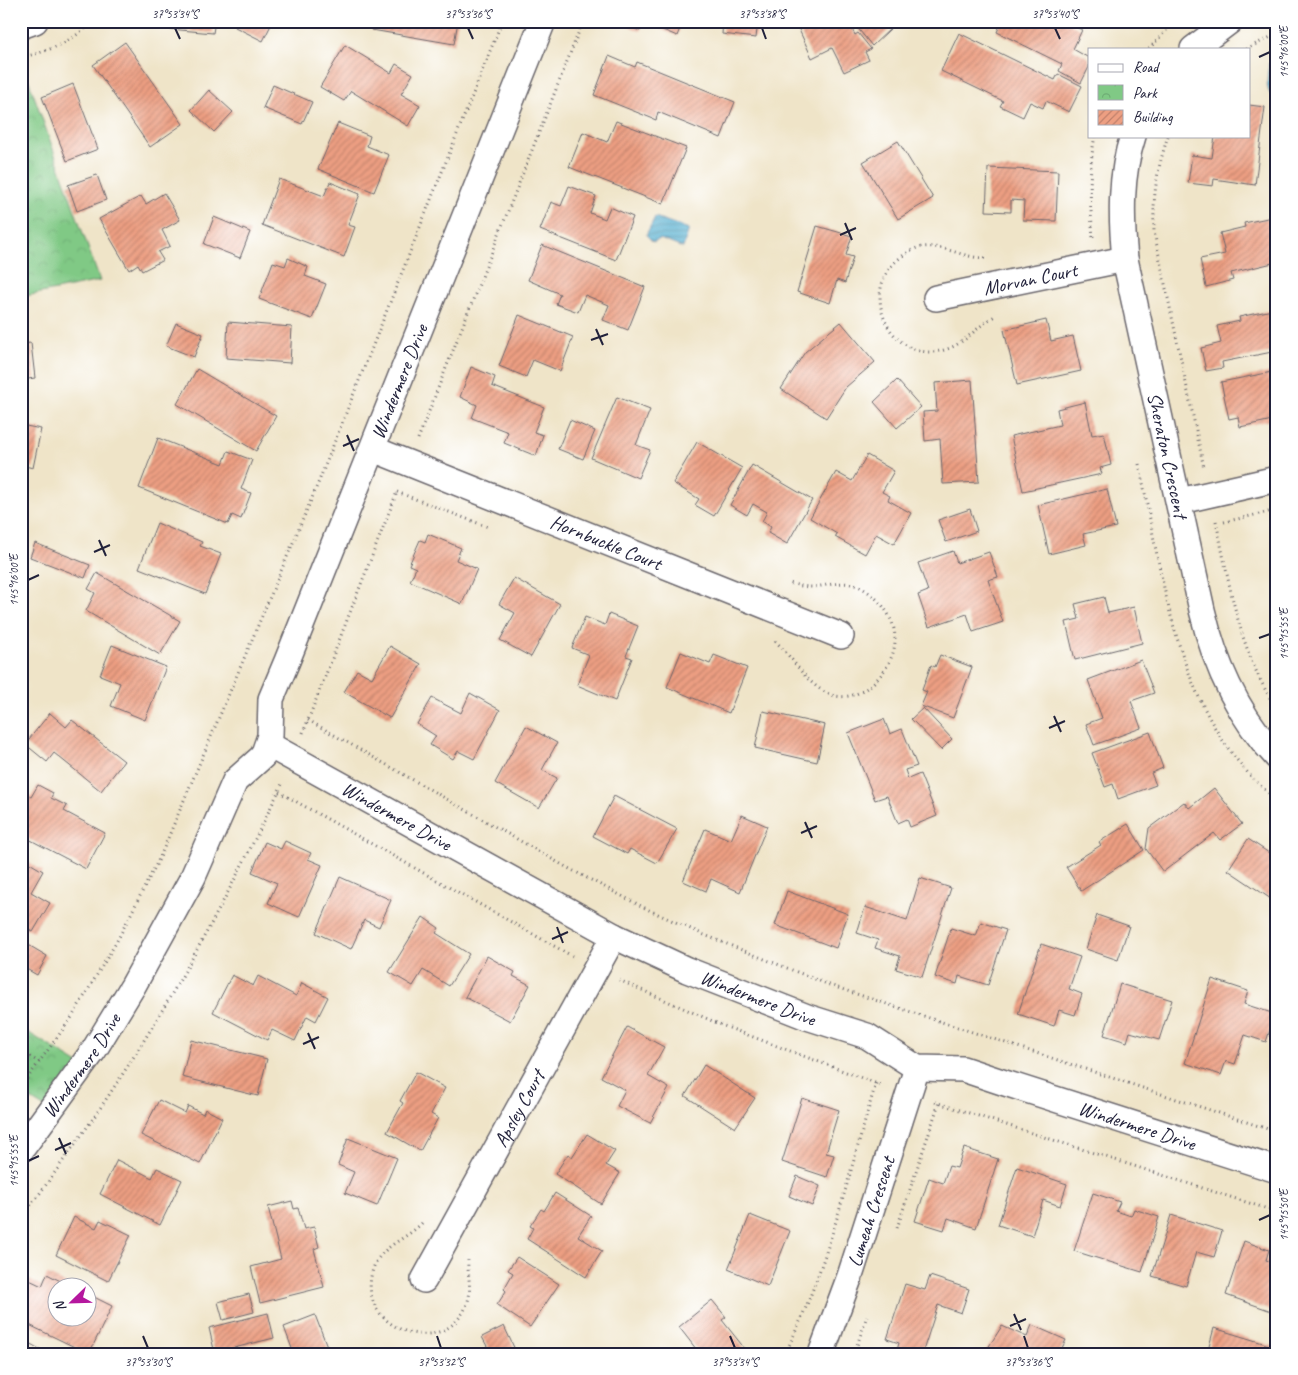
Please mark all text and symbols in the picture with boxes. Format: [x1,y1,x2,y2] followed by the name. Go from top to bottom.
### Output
[152,6,200,22] text: 37°53'34"S
[445,6,493,22] text: 37°53'36"S
[739,6,787,22] text: 37°53'38"S
[1032,6,1080,22] text: 37°53'40"S
[1276,24,1292,78] text: 145°16'00"E
[1088,48,1250,138] legend
[1133,58,1160,77] text: Road
[1133,84,1158,103] text: Park
[1133,108,1173,127] text: Building
[981,257,1081,301] street label: Morvan Court
[365,319,434,443] street label: Windermere Drive
[1142,390,1194,524] street label: Sheraton Crescent
[547,509,667,577] street label: Hornbuckle Court
[6,552,22,606] text: 145°16'00"E
[1276,606,1292,660] text: 145°15'55"E
[337,776,457,857] street label: Windermere Drive
[697,964,820,1032] street label: Windermere Drive
[37,1008,127,1123] street label: Windermere Drive
[488,1063,552,1151] street label: Apsley Court
[1075,1095,1200,1157] street label: Windermere Drive
[6,1133,22,1187] text: 145°15'55"E
[842,1151,901,1270] street label: Lumeah Crescent
[1276,1187,1292,1241] text: 145°15'50"E
[48,1278,98,1328] north arrow
[50,1297,70,1314] text: N
[125,1354,173,1370] text: 37°53'30"S
[418,1354,466,1370] text: 37°53'32"S
[712,1354,760,1370] text: 37°53'34"S
[1005,1354,1053,1370] text: 37°53'36"S

